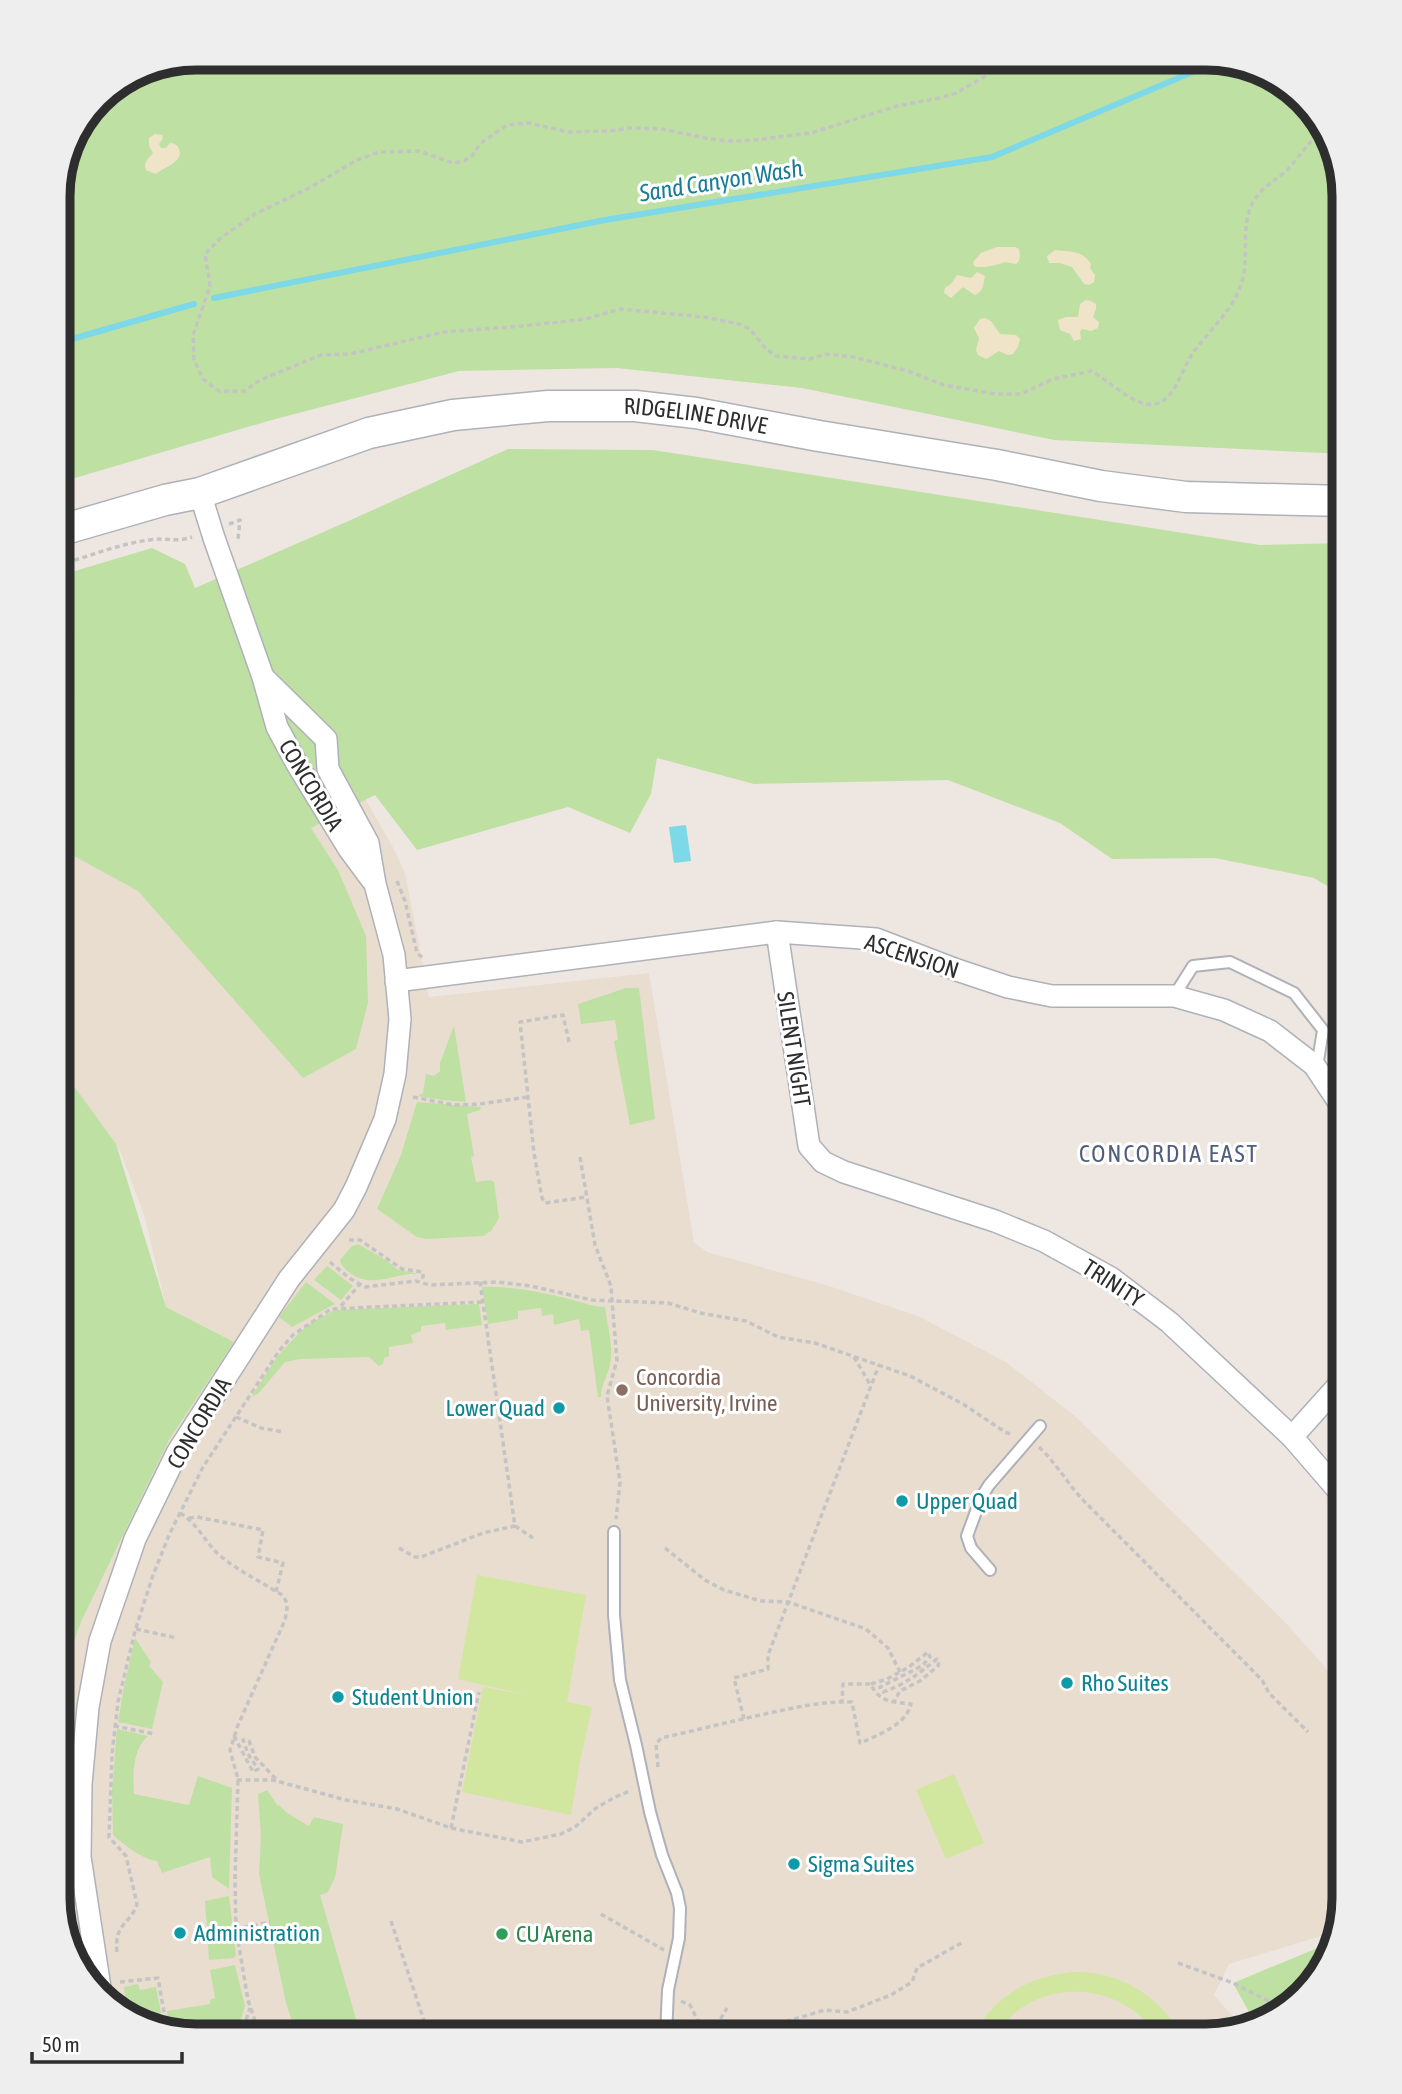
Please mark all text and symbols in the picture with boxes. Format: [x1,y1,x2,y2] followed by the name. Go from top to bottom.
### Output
[636,154,805,207] water label: Sand Canyon Wash
[624,393,770,439] street label: RIDGELINE DRIVE
[274,735,349,836] street label: CONCORDIA
[862,929,962,983] street label: ASCENSION
[772,990,816,1108] street label: SILENT NIGHT
[1079,1140,1259,1167] district label: CONCORDIA EAST
[1078,1254,1149,1313] street label: TRINITY
[636,1364,778,1416] place label: Concordia University, Irvine
[162,1372,237,1473] street label: CONCORDIA
[614,1382,630,1398] marker: Concordia University, Irvine
[446,1395,545,1421] place label: Lower Quad
[551,1400,567,1416] marker: Lower Quad
[916,1488,1018,1514] place label: Upper Quad
[894,1493,910,1509] marker: Upper Quad
[1081,1670,1169,1696] place label: Rho Suites
[1059,1675,1075,1691] marker: Rho Suites
[352,1684,474,1710] place label: Student Union
[330,1689,346,1705] marker: Student Union
[808,1851,914,1877] place label: Sigma Suites
[786,1856,802,1872] marker: Sigma Suites
[194,1920,320,1946] place label: Administration
[516,1921,593,1947] place label: CU Arena
[172,1925,188,1941] marker: Administration
[494,1926,510,1942] marker: CU Arena
[32,2021,182,2064] scale bar
[42,2032,80,2056] text: 50 m

